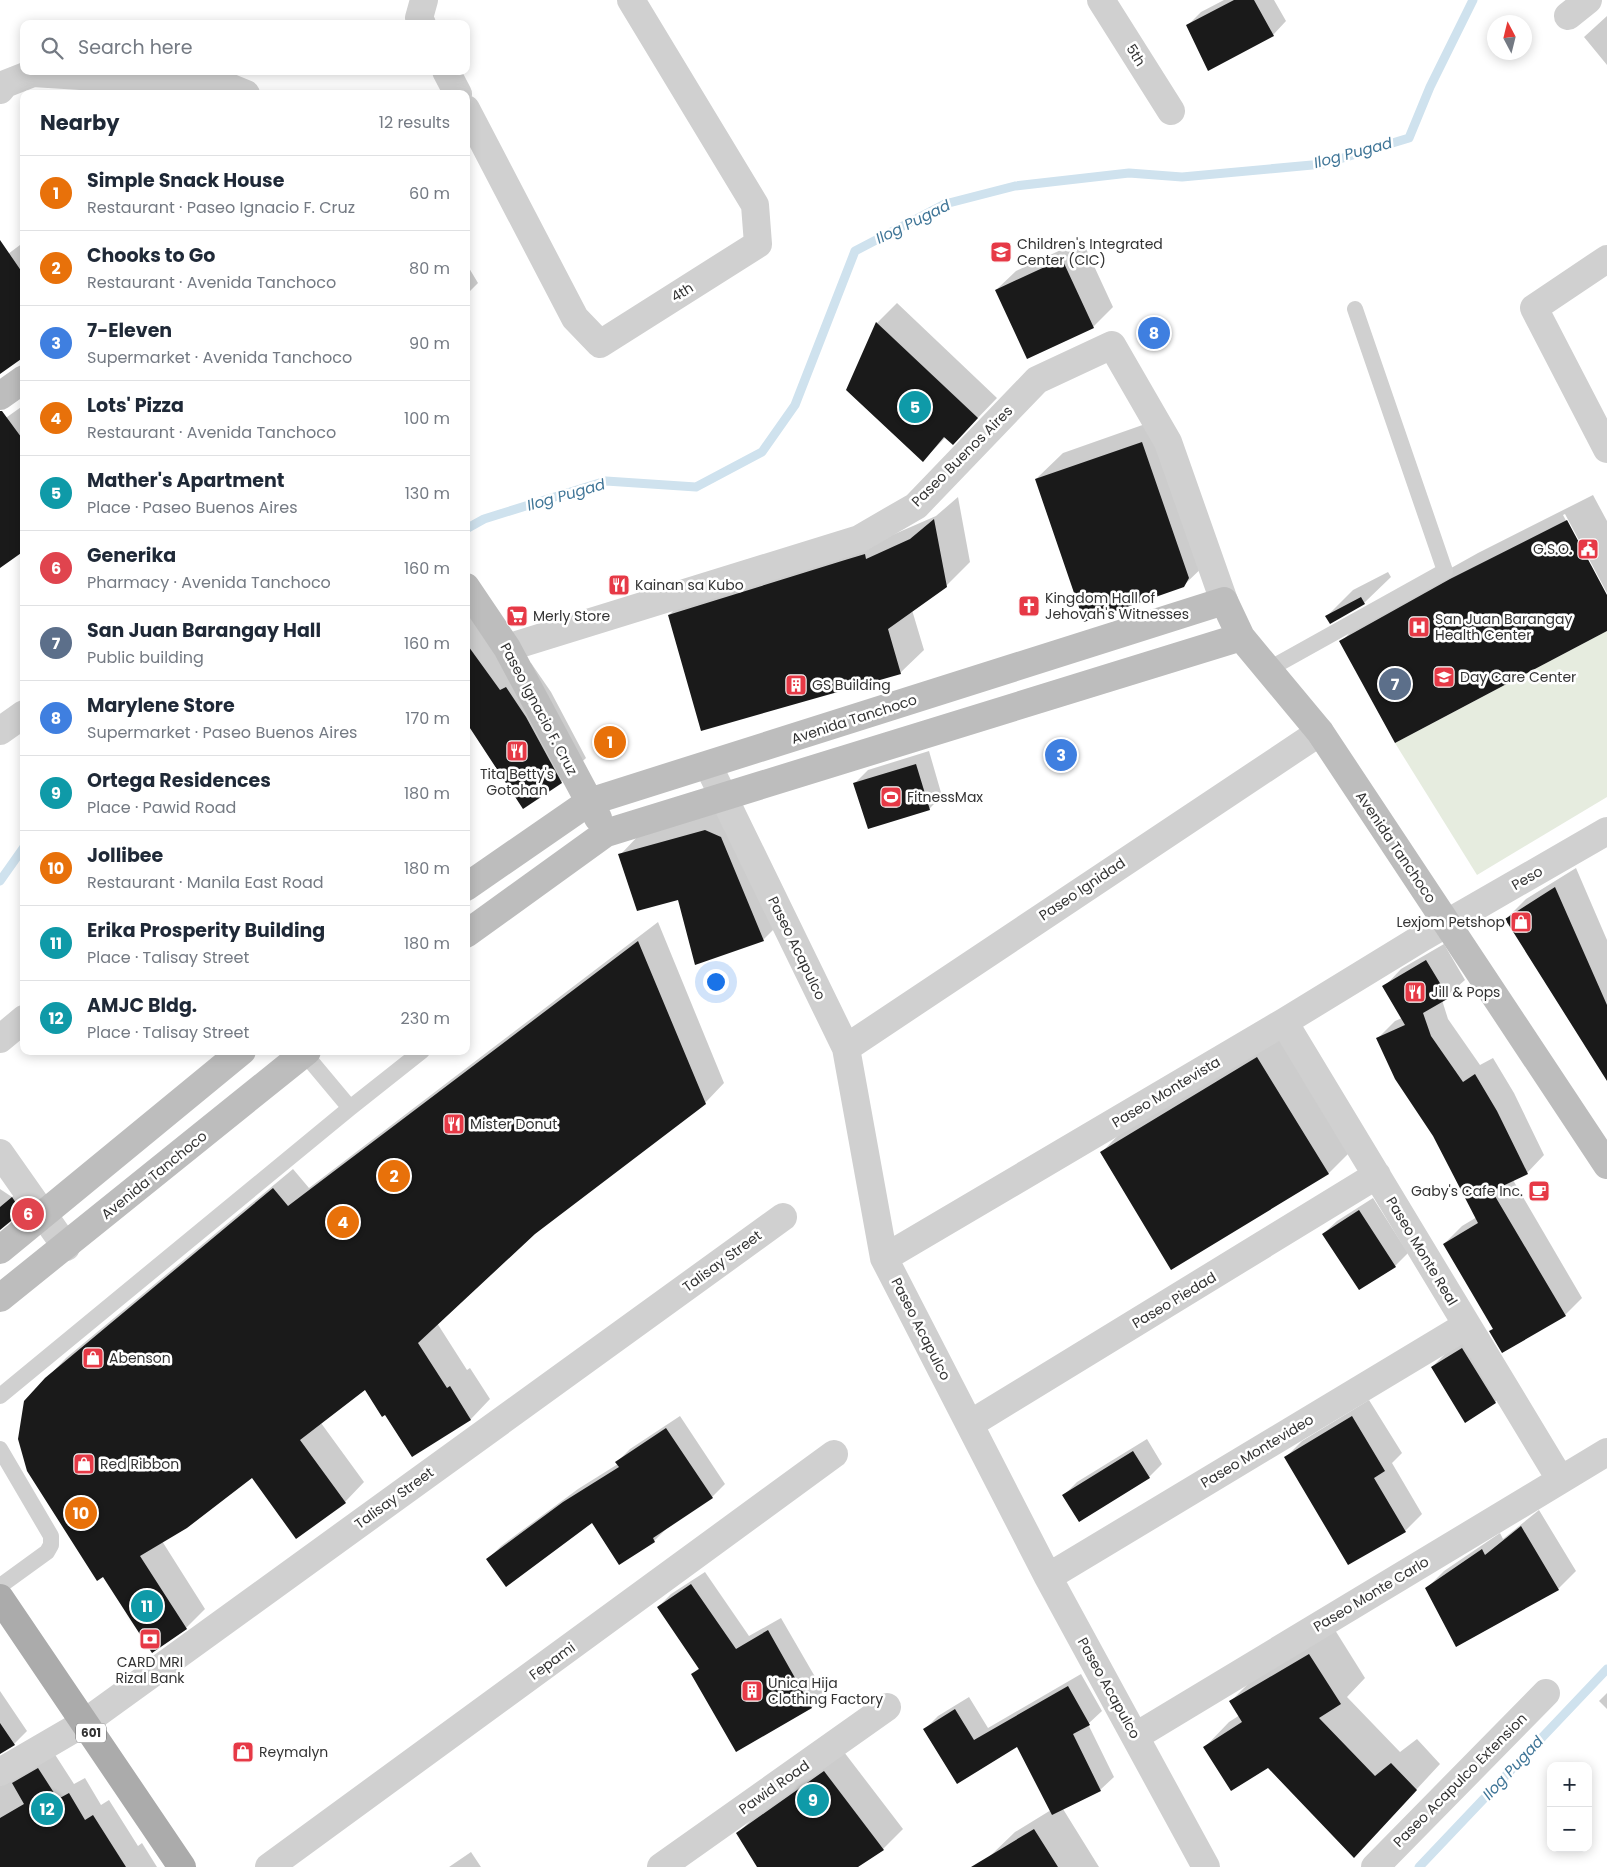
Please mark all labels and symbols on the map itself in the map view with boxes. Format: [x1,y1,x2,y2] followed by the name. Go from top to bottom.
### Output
[1487,15,1532,60] north arrow
[1121,40,1151,70] street label: 5th
[1311,132,1395,173] water label: Ilog Pugad
[872,194,954,249] water label: Ilog Pugad
[1017,234,1163,270] place label: Children's Integrated Center (CIC)
[989,240,1013,264] school or university icon: Children's Integrated Center (CIC)
[667,277,697,307] street label: 4th
[1138,314,1170,352] pin: 8
[899,388,931,426] pin: 5
[907,401,1017,511] street label: Paseo Buenos Aires
[524,473,608,516] water label: Ilog Pugad
[1576,537,1600,561] public building icon: G.S.O.
[1533,539,1572,559] place label: G.S.O.
[607,573,631,597] restaurant icon: Kainan sa Kubo
[635,575,744,595] place label: Kainan sa Kubo
[1045,588,1189,624] place label: Kingdom Hall of Jehovah's Witnesses
[1017,594,1041,618] church icon: Kingdom Hall of Jehovah's Witnesses
[505,604,529,628] supermarket icon: Merly Store
[533,606,611,626] place label: Merly Store
[1435,609,1573,645] place label: San Juan Barangay Health Center
[1407,615,1431,639] hospital icon: San Juan Barangay Health Center
[496,639,582,779] street label: Paseo Ignacio F. Cruz
[1379,665,1411,703] pin: 7
[1432,665,1456,689] school or university icon: Day Care Center
[1460,667,1576,687] place label: Day Care Center
[784,673,808,697] building icon: GS Building
[812,675,891,695] place label: GS Building
[789,689,919,749] street label: Avenida Tanchoco
[594,723,626,761] pin: 1
[1045,736,1077,774] pin: 3
[505,739,529,763] restaurant icon: Tita Betty's Gotohan
[480,764,554,800] place label: Tita Betty's Gotohan
[879,785,903,809] sports icon: FitnessMax
[907,787,983,807] place label: FitnessMax
[1351,787,1441,907] street label: Avenida Tanchoco
[1035,853,1129,925] street label: Paseo Ignidad
[1508,861,1546,895] street label: Peso
[763,893,831,1003] street label: Paseo Acapulco
[1509,910,1533,934] shop icon: Lexjom Petshop
[1396,912,1505,932] place label: Lexjom Petshop
[703,969,729,995] your location
[1403,980,1427,1004] restaurant icon: Jill & Pops
[1431,982,1500,1002] place label: Jill & Pops
[1108,1052,1224,1132] street label: Paseo Montevista
[442,1112,466,1136] restaurant icon: Mister Donut
[470,1114,557,1134] place label: Mister Donut
[97,1126,211,1224] street label: Avenida Tanchoco
[378,1157,410,1195] pin: 2
[1527,1179,1551,1203] cafe icon: Gaby's Cafe Inc.
[1411,1181,1523,1201] place label: Gaby's Cafe Inc.
[1382,1193,1462,1309] street label: Paseo Monte Real
[12,1195,44,1233] pin: 6
[327,1203,359,1241] pin: 4
[678,1225,766,1297] street label: Talisay Street
[1128,1267,1220,1333] street label: Paseo Piedad
[886,1274,956,1384] street label: Paseo Acapulco
[81,1346,105,1370] shop icon: Abenson
[109,1348,171,1368] place label: Abenson
[1197,1409,1317,1493] street label: Paseo Montevideo
[72,1452,96,1476] shop icon: Red Ribbon
[100,1454,179,1474] place label: Red Ribbon
[350,1462,438,1534] street label: Talisay Street
[65,1494,97,1532] pin: 10
[1309,1552,1433,1636] street label: Paseo Monte Carlo
[131,1587,163,1625] pin: 11
[138,1627,162,1651] bank icon: CARD MRI Rizal Bank
[1073,1634,1145,1742] street label: Paseo Acapulco
[525,1637,579,1685] street label: Fepami
[115,1652,185,1688] place label: CARD MRI Rizal Bank
[768,1673,883,1709] place label: Unica Hija Clothing Factory
[740,1679,764,1703] building icon: Unica Hija Clothing Factory
[1389,1709,1531,1851] street label: Paseo Acapulco Extension
[76,1724,106,1742] road number: 601
[1478,1731,1548,1804] water label: Ilog Pugad
[231,1740,255,1764] shop icon: Reymalyn
[259,1742,328,1762] place label: Reymalyn
[735,1755,813,1819] street label: Pawid Road
[797,1781,829,1819] pin: 9
[31,1790,63,1828] pin: 12

